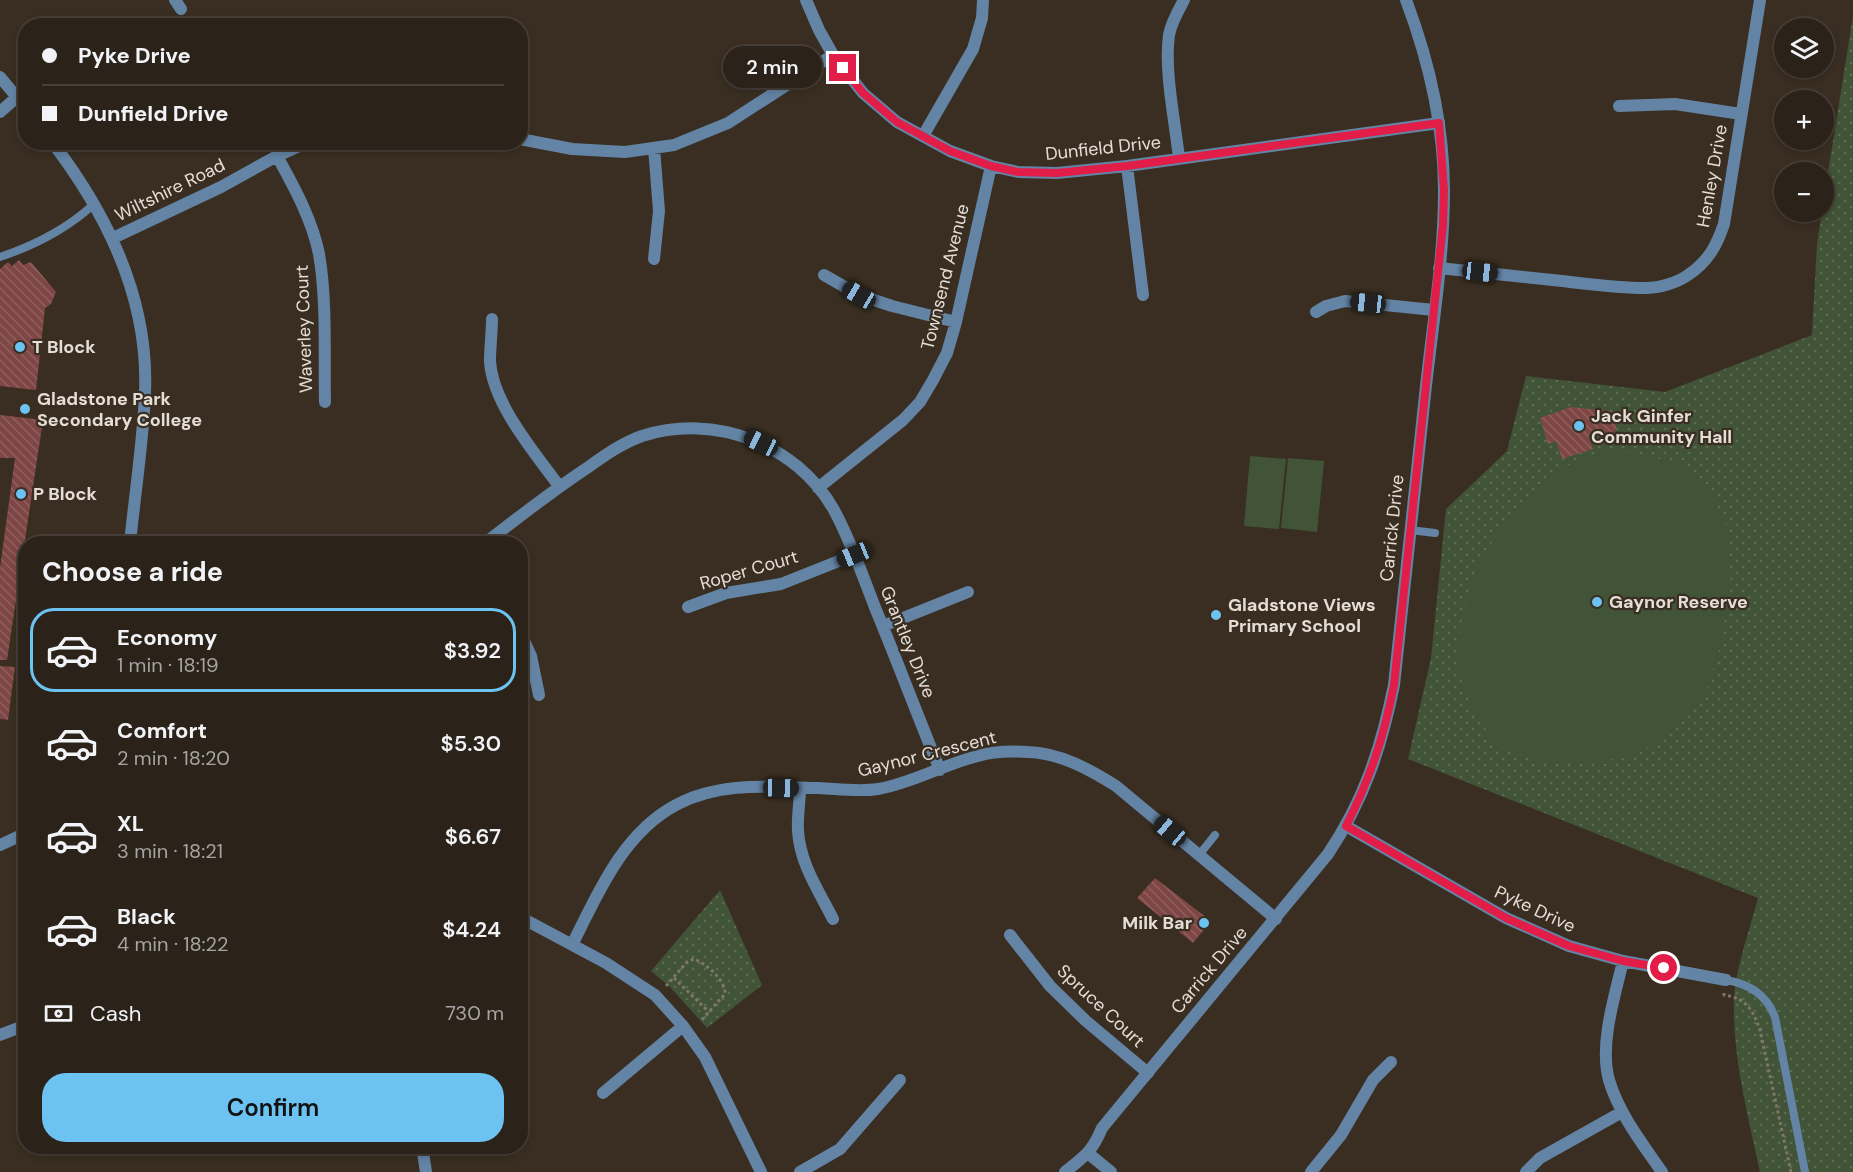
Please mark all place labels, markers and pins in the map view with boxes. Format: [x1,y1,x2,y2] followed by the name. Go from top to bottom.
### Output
[32,335,96,359] place label: T Block
[13,340,27,354] marker: T Block
[37,387,202,432] place label: Gladstone Park Secondary College
[18,402,32,416] marker: Gladstone Park Secondary College
[1591,404,1732,449] place label: Jack Ginfer Community Hall
[1572,419,1586,433] marker: Jack Ginfer Community Hall
[33,482,97,506] place label: P Block
[14,487,28,501] marker: P Block
[1609,590,1748,614] place label: Gaynor Reserve
[1228,593,1376,638] place label: Gladstone Views Primary School
[1590,595,1604,609] marker: Gaynor Reserve
[1209,608,1223,622] marker: Gladstone Views Primary School
[1122,911,1192,935] place label: Milk Bar
[1197,916,1211,930] marker: Milk Bar

